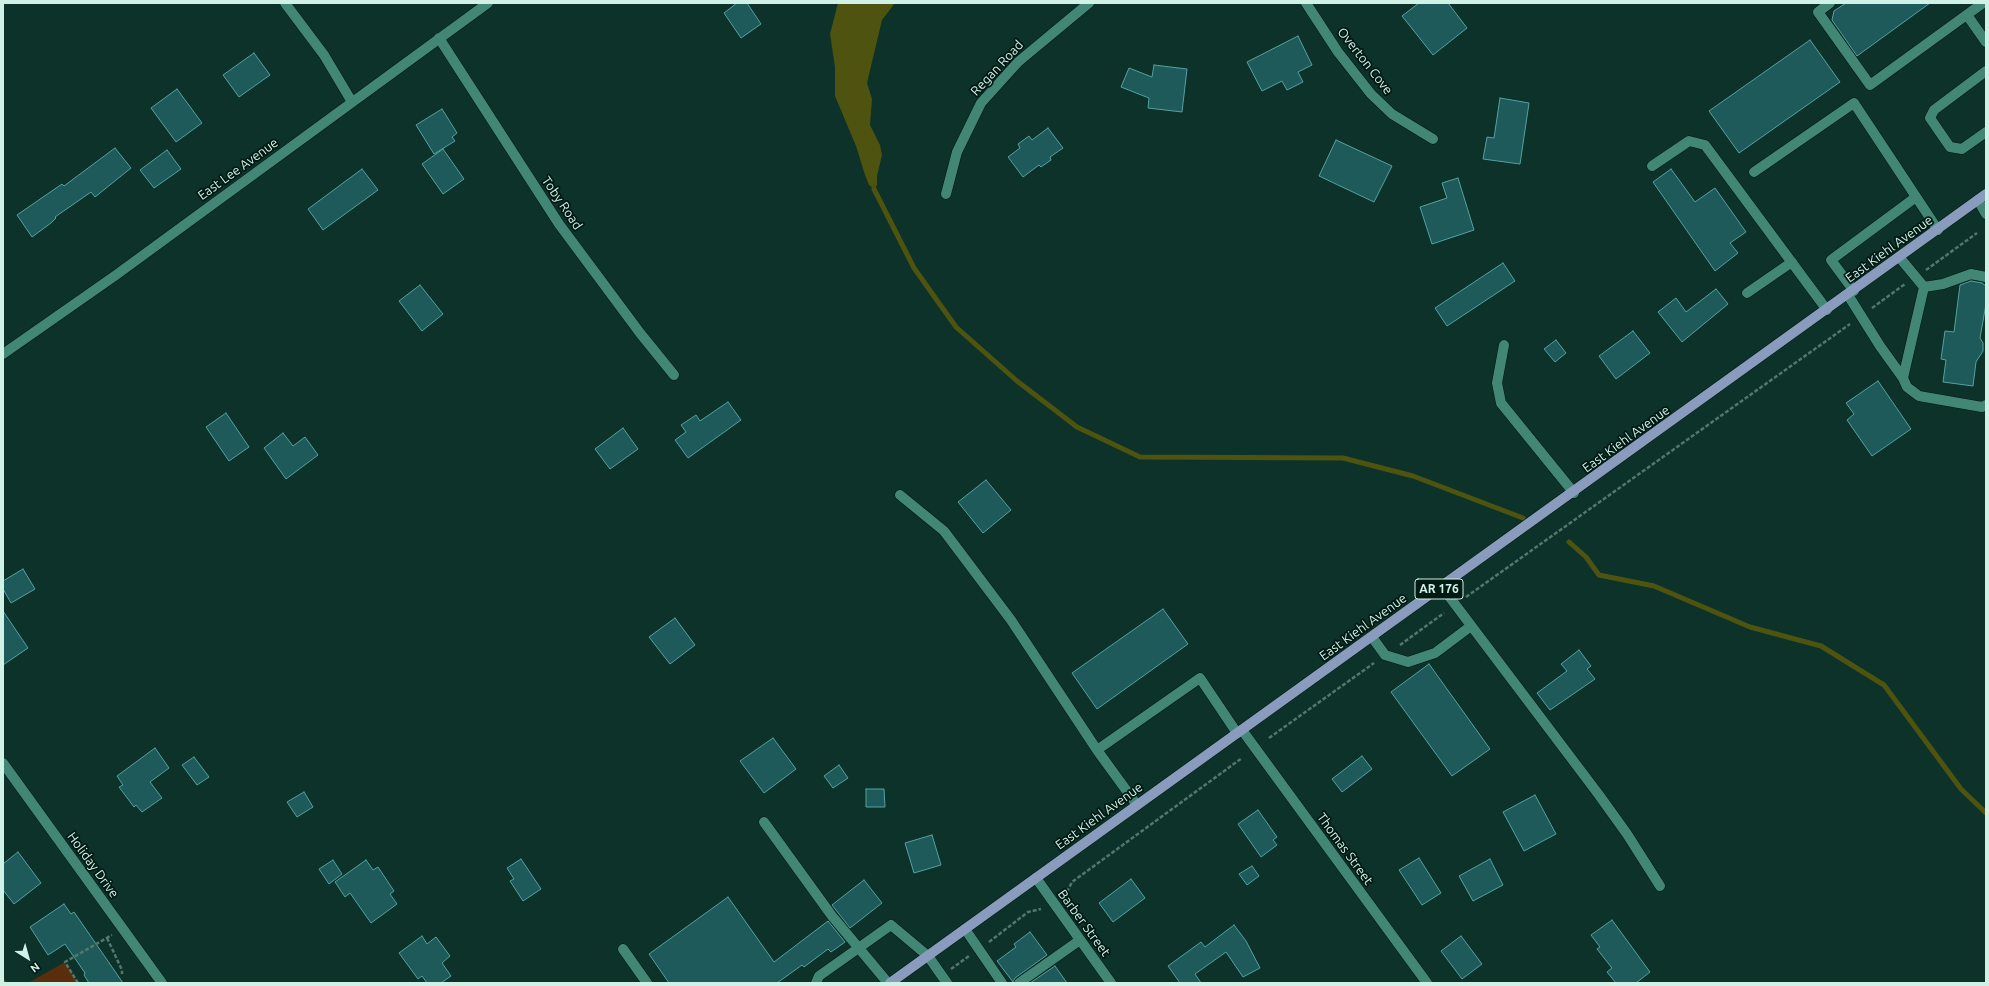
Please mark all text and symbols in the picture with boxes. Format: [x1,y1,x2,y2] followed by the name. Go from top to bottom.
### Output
[1334,24,1396,98] street label: Overton Cove
[968,37,1026,99] street label: Regan Road
[195,135,281,203] street label: East Lee Avenue
[538,173,586,233] street label: Toby Road
[1842,212,1936,286] street label: East Kiehl Avenue
[1579,402,1673,476] street label: East Kiehl Avenue
[1415,579,1463,599] road number: AR 176
[1316,590,1410,664] street label: East Kiehl Avenue
[1052,779,1146,853] street label: East Kiehl Avenue
[1314,810,1376,888] street label: Thomas Street
[64,829,122,901] street label: Holiday Drive
[1055,887,1113,959] street label: Barber Street
[8,938,48,978] north arrow
[28,960,42,975] text: N

